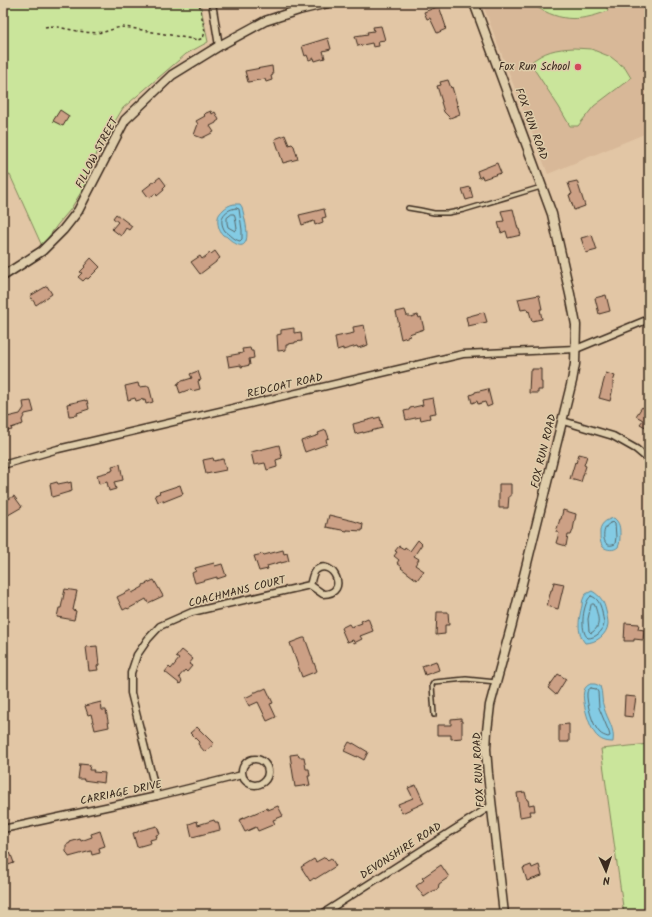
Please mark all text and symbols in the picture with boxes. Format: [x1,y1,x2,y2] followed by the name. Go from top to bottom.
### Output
[499,58,570,76] place label: Fox Run School
[573,62,583,72] marker: Fox Run School
[510,85,552,163] street label: FOX RUN ROAD
[71,113,124,192] street label: FILLOW STREET
[245,369,325,403] street label: REDCOAT ROAD
[526,412,562,490] street label: FOX RUN ROAD
[187,571,288,613] street label: COACHMANS COURT
[468,732,490,808] street label: FOX RUN ROAD
[79,775,164,810] street label: CARRIAGE DRIVE
[357,818,445,884] street label: DEVONSHIRE ROAD
[586,851,626,891] north arrow
[602,871,610,889] text: N

